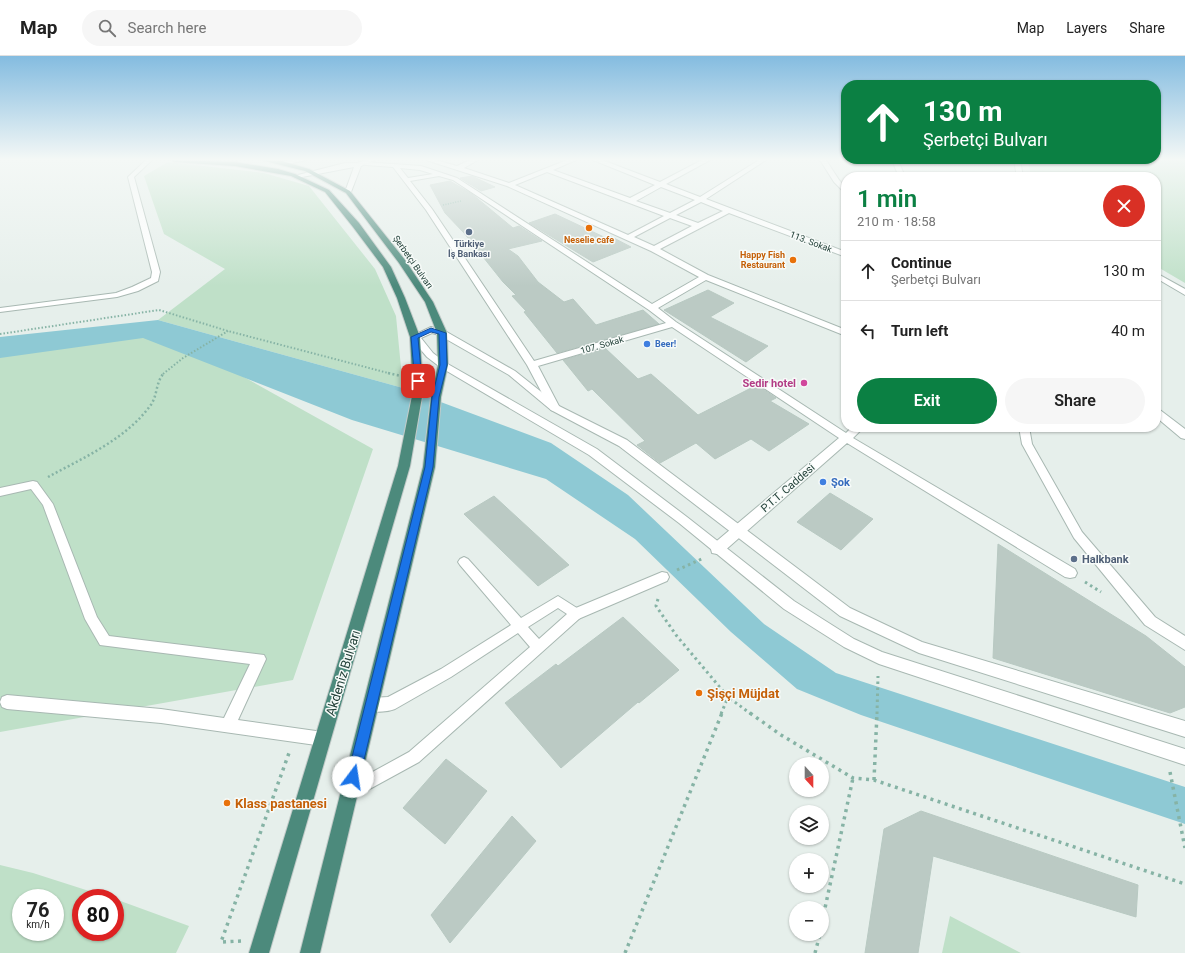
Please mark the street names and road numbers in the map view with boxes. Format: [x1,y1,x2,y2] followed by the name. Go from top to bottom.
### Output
[789,229,834,255] street label: 113. Sokak
[391,234,435,290] street label: Şerbetçi Bulvarı
[579,334,625,356] street label: 107. Sokak
[758,461,818,515] street label: P.T.T. Caddesi
[323,628,363,718] street label: Akdeniz Bulvarı

